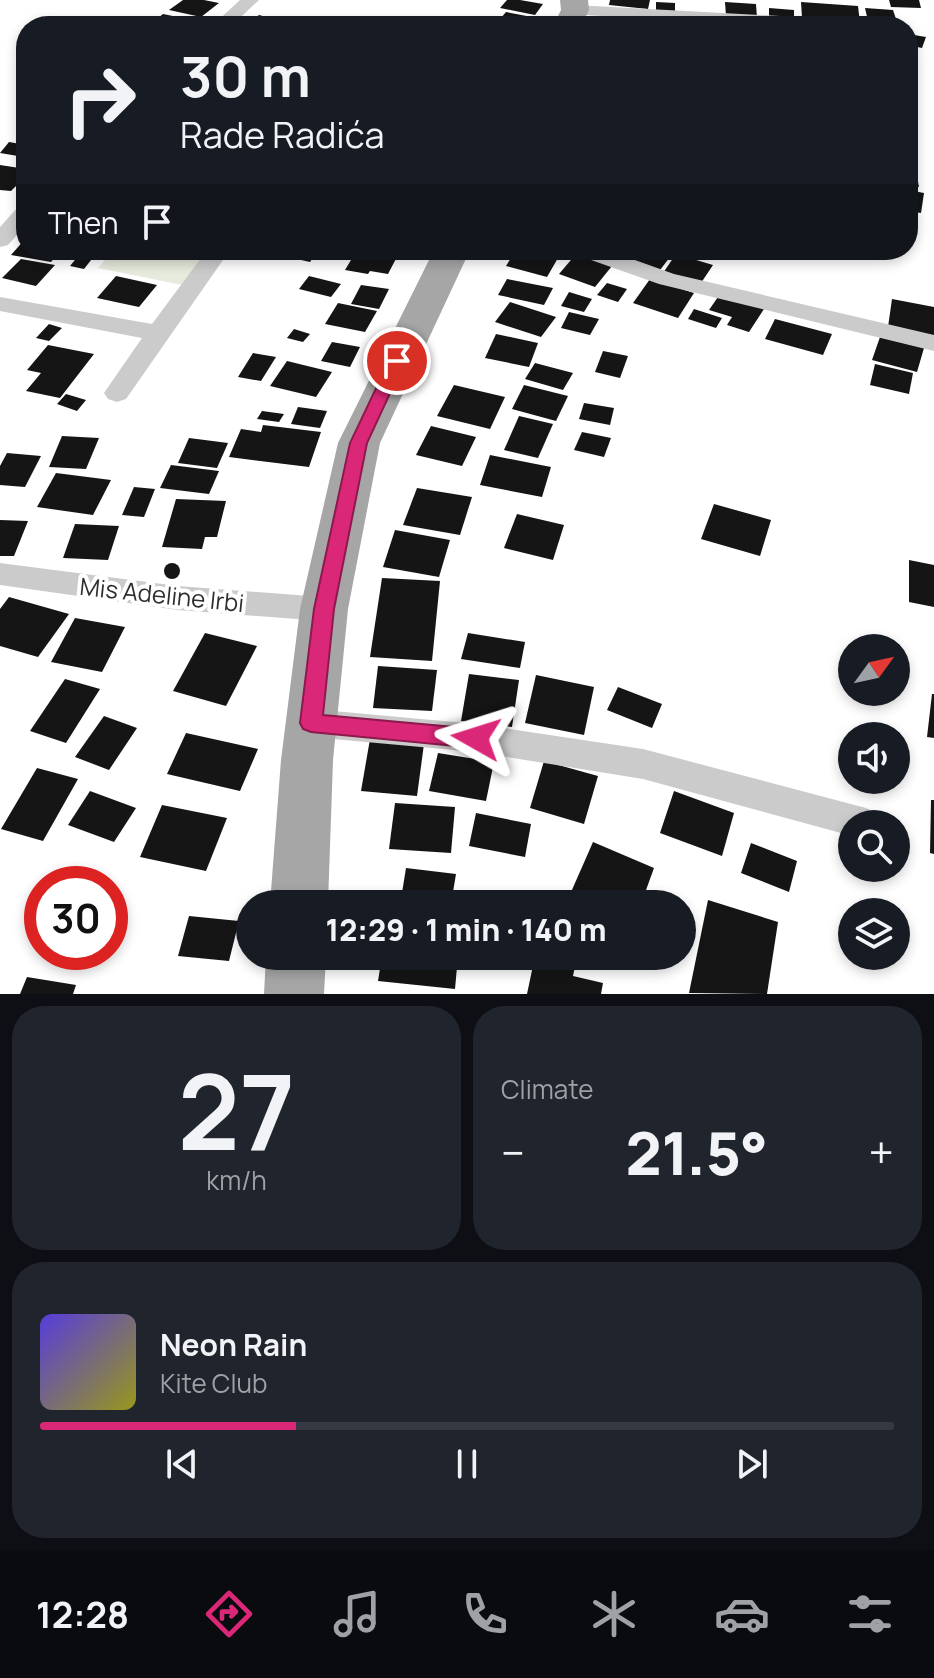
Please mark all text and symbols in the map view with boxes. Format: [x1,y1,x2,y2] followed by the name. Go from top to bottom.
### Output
[180,37,311,114] text: 30 m
[48,48,152,152] icon: right
[180,110,385,159] text: Rade Radića
[135,200,179,244] icon: arrive
[48,202,119,243] text: Then
[363,327,431,395] pin
[375,339,419,383] icon: arrive
[78,569,246,619] street label: Mis Adeline Irbi
[838,634,910,706] north arrow
[838,634,910,970] map controls
[434,696,518,780] position arrow
[838,722,910,794] button: sound
[838,810,910,882] button: search
[24,866,128,970] speed limit sign: 30
[838,898,910,970] button: layers
[326,909,606,950] text: 12:29 · 1 min · 140 m
[178,1039,295,1181] text: 27
[501,1071,593,1107] text: Climate
[625,1111,768,1193] text: 21.5°
[501,1122,525,1182] text: −
[869,1122,894,1182] text: +
[206,1162,267,1198] text: km/h
[160,1324,307,1365] text: Neon Rain
[160,1365,267,1401] text: Kite Club
[160,1442,204,1486] icon: previous
[445,1442,489,1486] icon: pause
[730,1442,774,1486] icon: next
[201,1586,257,1642] icon: directions
[329,1586,385,1642] icon: music
[457,1586,513,1642] icon: phone
[586,1586,642,1642] icon: climate
[714,1586,770,1642] icon: car
[842,1586,898,1642] icon: filters
[36,1590,129,1639] text: 12:28

